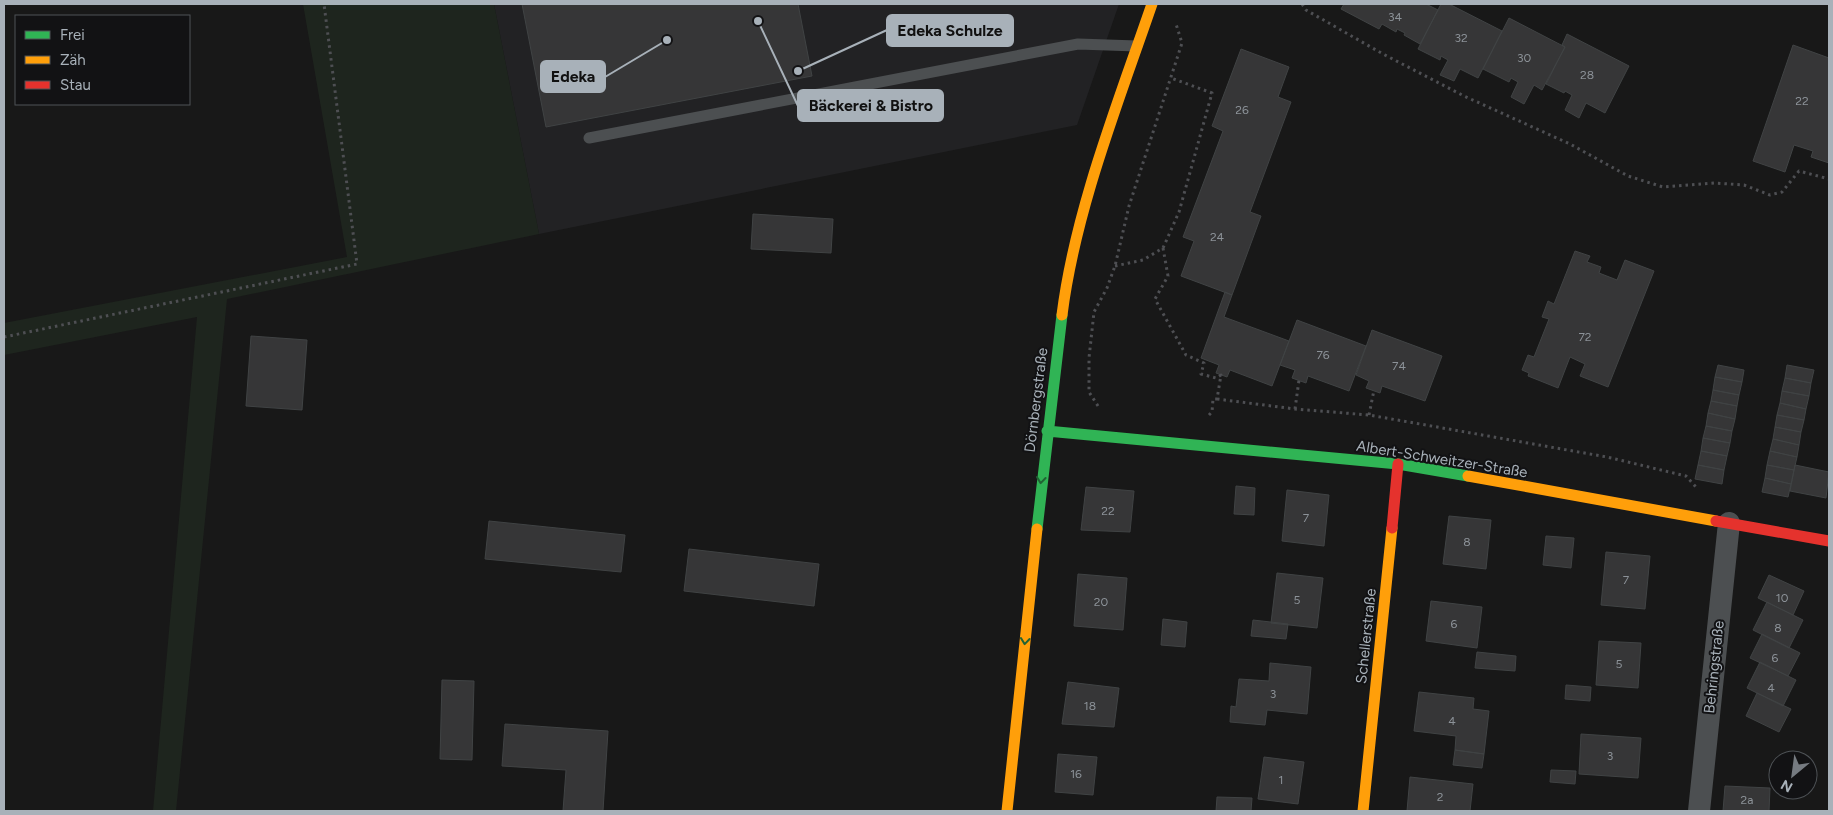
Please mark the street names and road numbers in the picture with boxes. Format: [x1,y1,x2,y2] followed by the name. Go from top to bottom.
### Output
[1021,347,1051,453] street label: Dörnbergstraße
[1355,437,1529,481] street label: Albert-Schweitzer-Straße
[1352,587,1380,685] street label: Schellerstraße
[1700,620,1728,714] street label: Behringstraße

